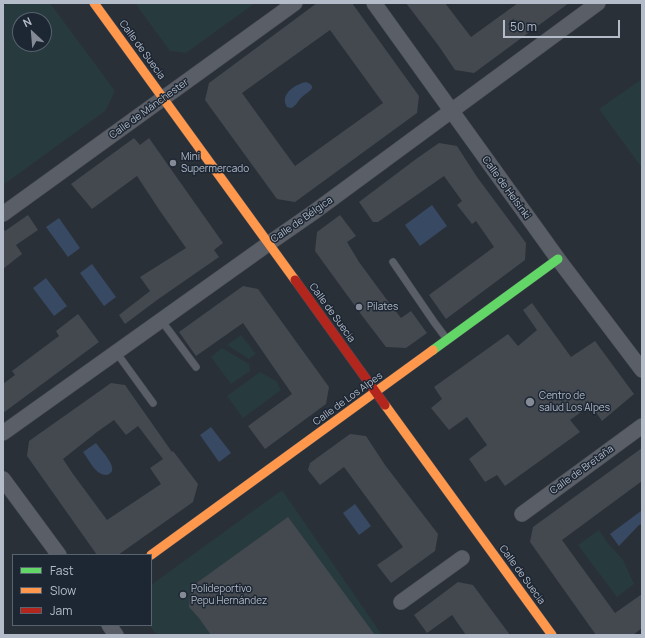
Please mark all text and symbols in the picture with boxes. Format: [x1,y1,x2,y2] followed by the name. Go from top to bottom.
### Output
[12,12,52,52] north arrow
[505,12,622,38] scale bar
[20,13,34,30] text: N
[117,18,167,82] street label: Calle de Suecia
[510,18,537,35] text: 50 m
[107,76,191,142] street label: Calle de Mánchester
[181,151,249,174] place label: Mini Supermercado
[479,154,533,222] street label: Calle de Helsinki
[168,158,178,168] marker: Mini Supermercado
[269,194,335,246] street label: Calle de Bélgica
[307,281,357,345] street label: Calle de Suecia
[367,301,398,313] place label: Pilates
[354,302,364,312] marker: Pilates
[311,370,385,428] street label: Calle de Los Alpes
[539,390,610,414] place label: Centro de salud Los Alpes
[524,396,536,408] marker: Centro de salud Los Alpes
[548,443,616,497] street label: Calle de Bretaña
[497,543,547,607] street label: Calle de Suecia
[12,554,152,626] legend
[50,562,74,579] text: Fast
[50,582,76,599] text: Slow
[191,583,267,606] place label: Polideportivo Pepu Hernández
[178,590,188,600] marker: Polideportivo Pepu Hernández
[50,602,72,619] text: Jam

